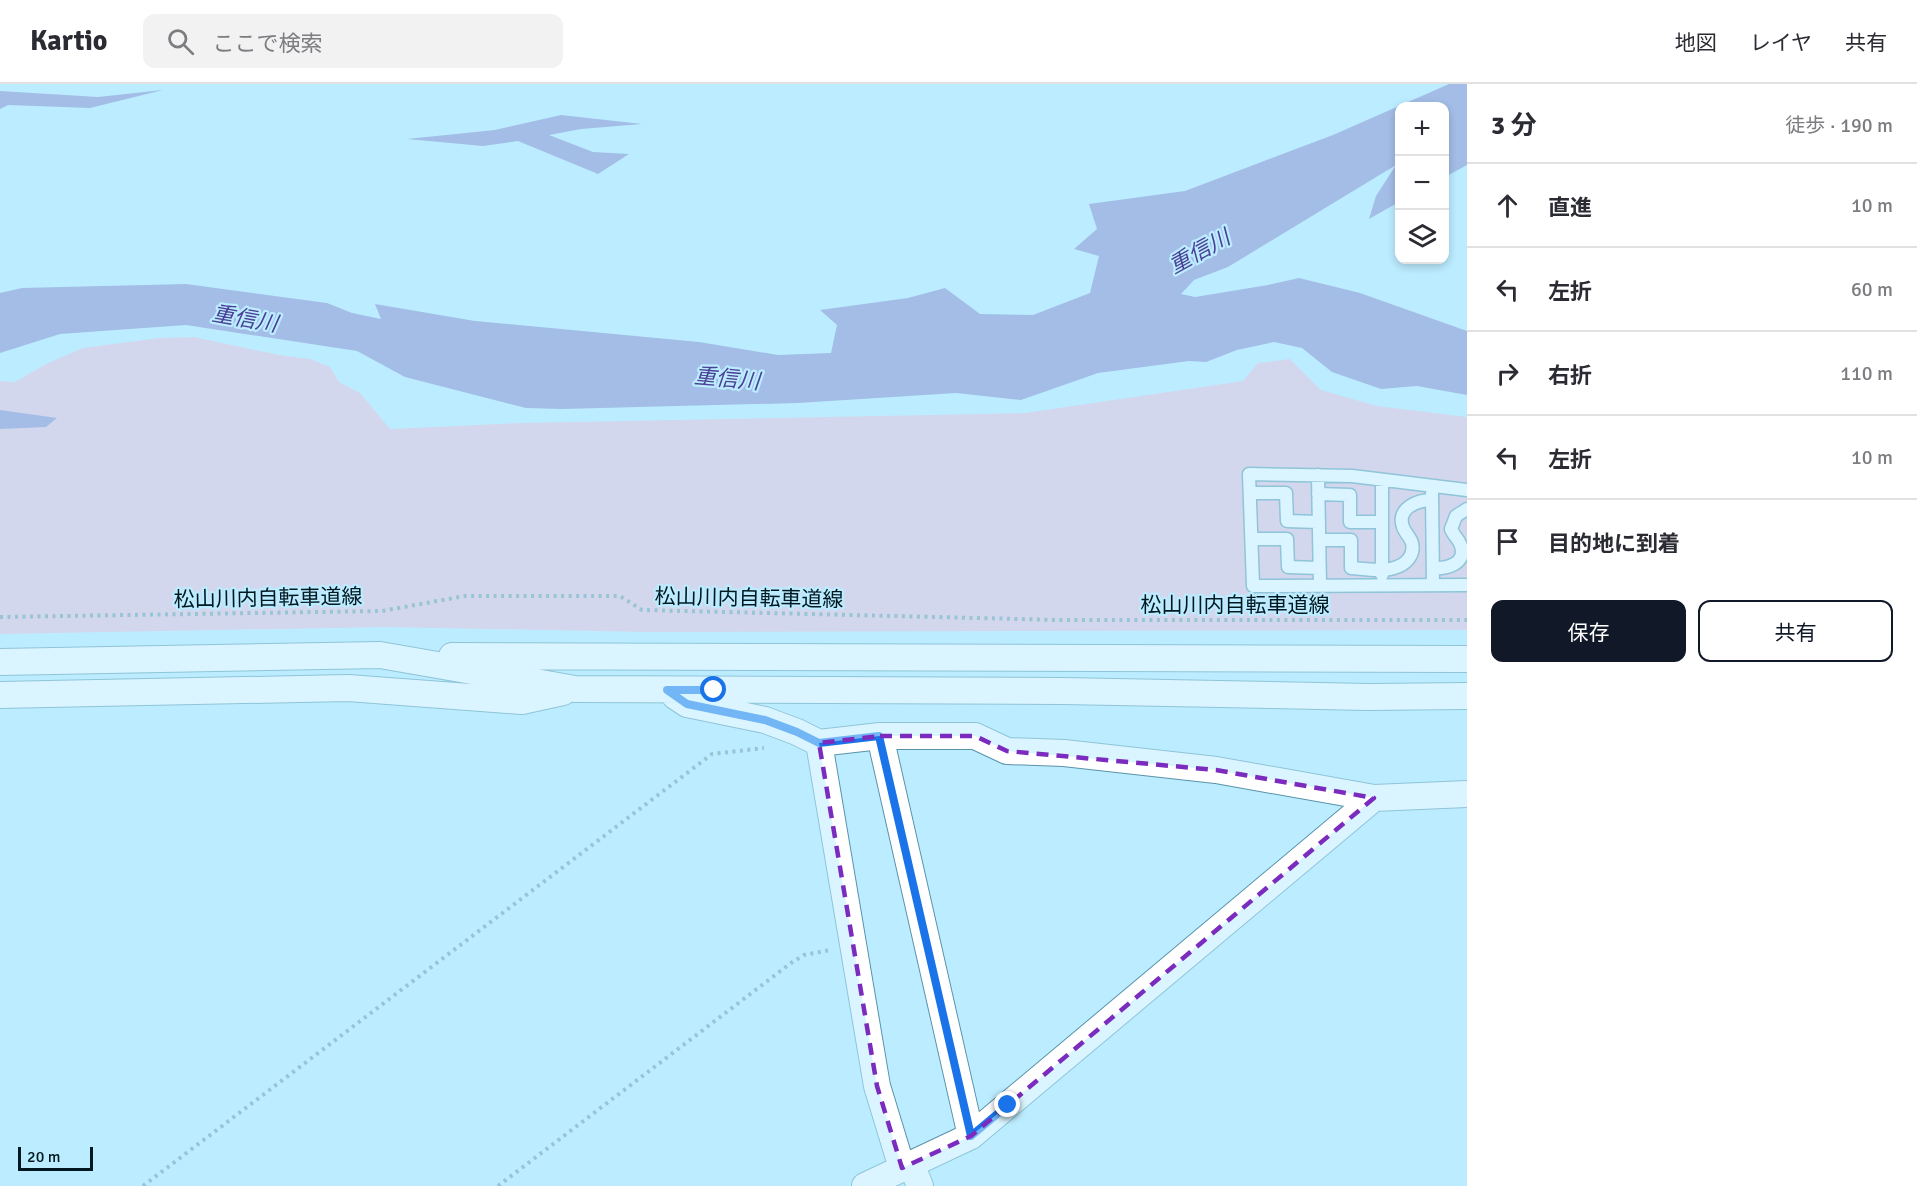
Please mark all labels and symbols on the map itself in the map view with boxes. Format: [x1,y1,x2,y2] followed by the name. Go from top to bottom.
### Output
[1164,223,1236,279] water label: 重信川
[210,299,282,338] water label: 重信川
[693,362,763,395] water label: 重信川
[173,583,363,613] street label: 松山川内自転車道線
[654,583,844,613] street label: 松山川内自転車道線
[1141,592,1330,618] street label: 松山川内自転車道線
[700,676,726,702] route start
[994,1091,1020,1117] route end
[18,1144,93,1172] scale bar

